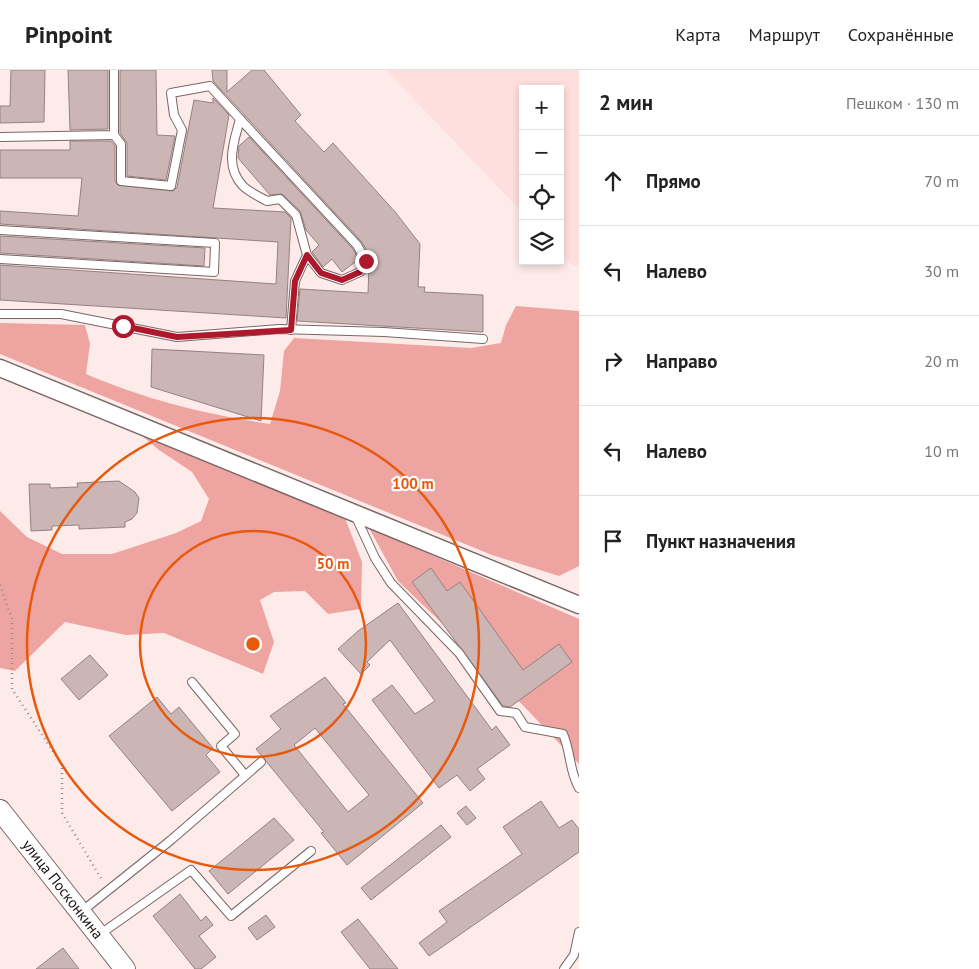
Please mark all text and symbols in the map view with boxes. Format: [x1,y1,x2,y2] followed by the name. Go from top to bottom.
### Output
[25,19,112,50] text: Pinpoint
[675,23,721,46] text: Карта
[749,23,820,46] text: Маршрут
[848,23,954,46] text: Сохранённые
[519,85,564,265] map controls
[519,85,564,130] button: +
[599,89,653,116] text: 2 мин
[846,93,959,113] text: Пешком · 130 m
[519,130,564,175] button: −
[599,167,627,195] icon: ahead
[646,169,701,193] text: Прямо
[924,171,959,191] text: 70 m
[519,175,564,220] button: locate
[519,220,564,265] button: layers
[355,250,378,273] route end
[599,257,627,285] icon: left
[646,259,707,283] text: Налево
[924,261,959,281] text: 30 m
[112,315,135,338] route start
[599,347,627,375] icon: right
[646,349,717,373] text: Направо
[924,351,959,371] text: 20 m
[599,437,627,465] icon: left
[646,439,707,463] text: Налево
[924,441,959,461] text: 10 m
[392,474,434,493] text: 100 m
[599,527,627,555] icon: arrive
[646,529,796,553] text: Пункт назначения
[317,554,349,573] text: 50 m
[244,635,262,653] centre of rings
[18,836,108,942] street label: улица Посконкина

